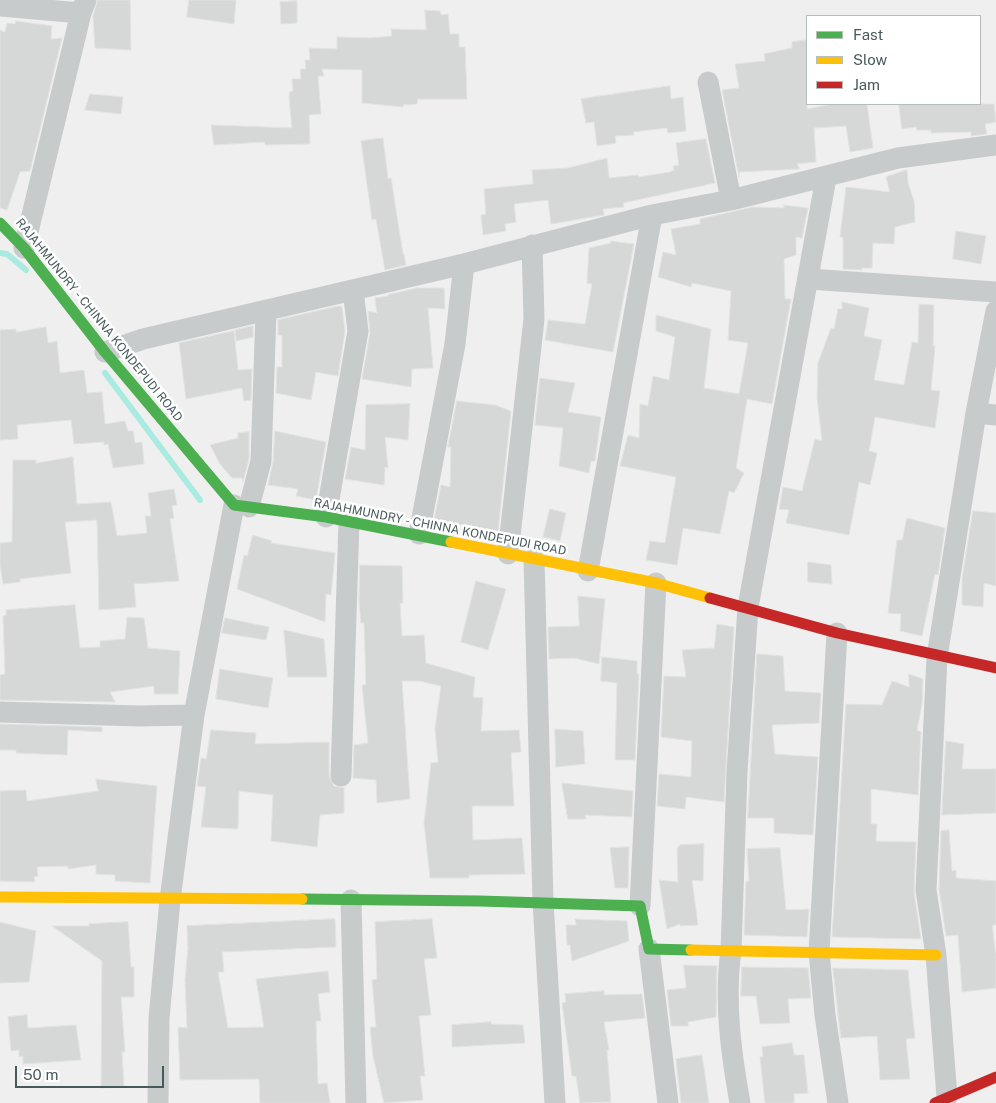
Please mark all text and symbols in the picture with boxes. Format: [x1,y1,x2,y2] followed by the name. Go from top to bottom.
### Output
[806,15,981,105] legend
[853,26,883,43] text: Fast
[853,51,887,68] text: Slow
[853,76,880,93] text: Jam
[13,216,185,424] street label: RAJAHMUNDRY - CHINNA KONDEPUDI ROAD
[313,495,567,559] street label: RAJAHMUNDRY - CHINNA KONDEPUDI ROAD
[18,1056,166,1088] scale bar
[23,1066,58,1083] text: 50 m

